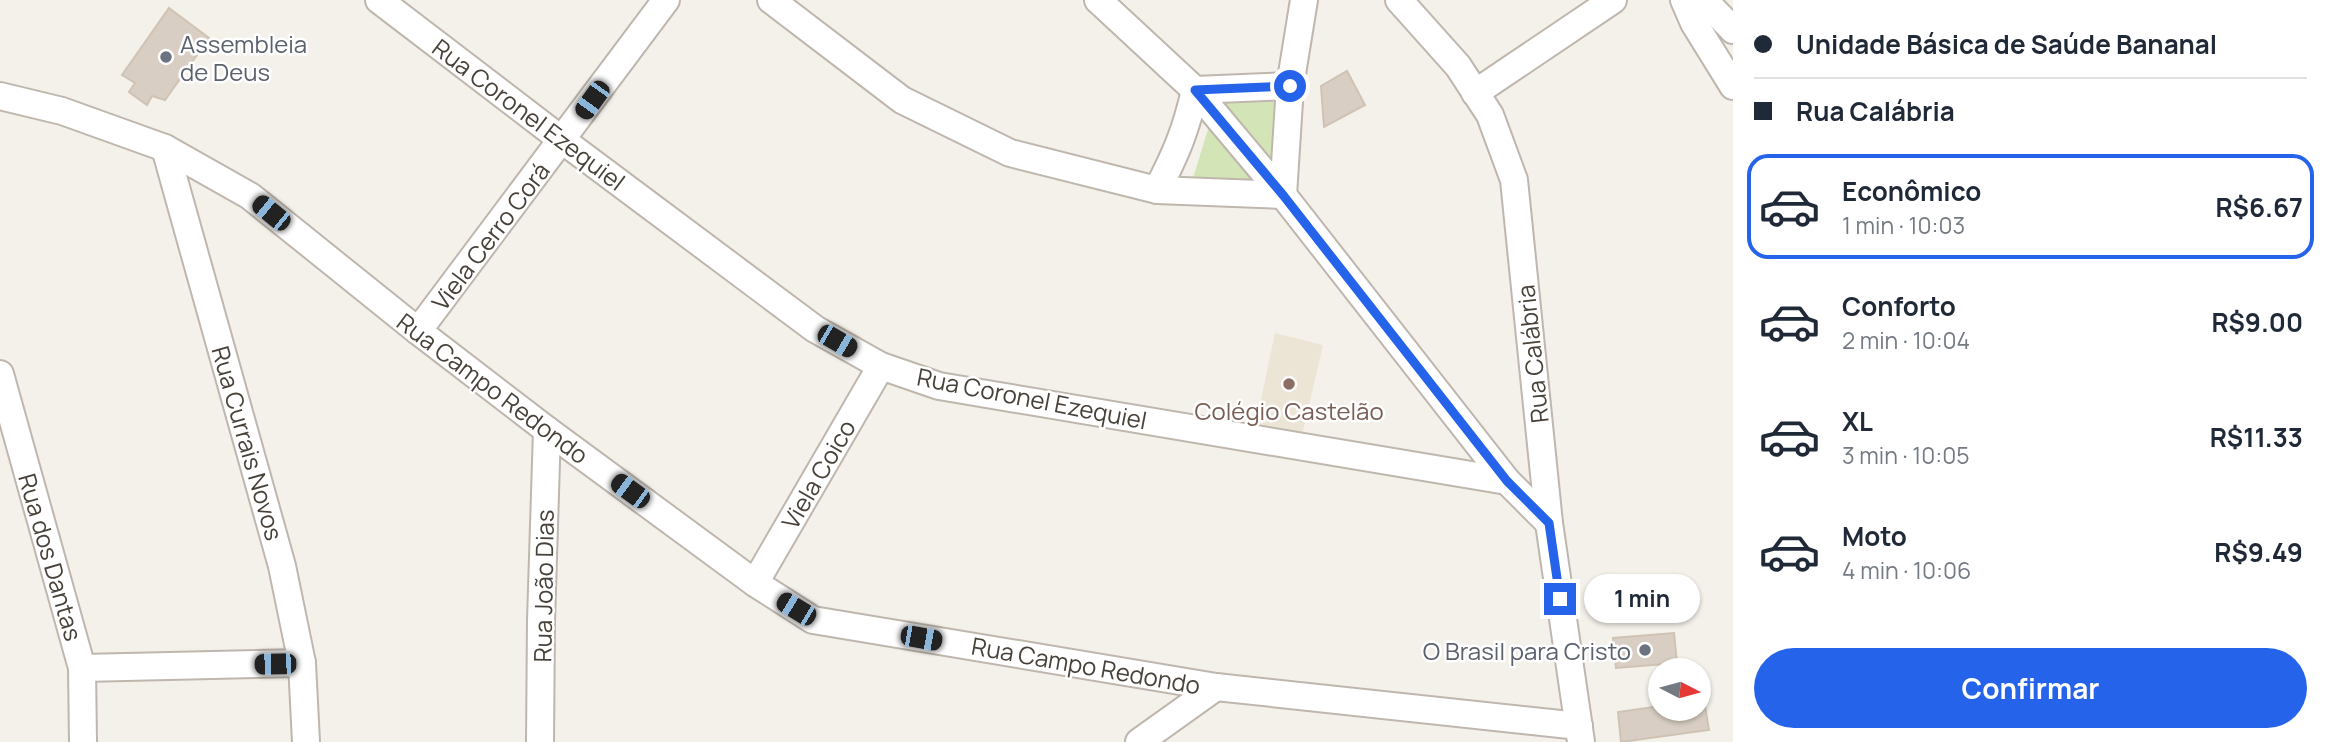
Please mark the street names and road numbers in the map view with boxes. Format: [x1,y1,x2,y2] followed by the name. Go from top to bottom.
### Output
[426,31,632,197] street label: Rua Coronel Ezequiel
[423,155,557,317] street label: Viela Cerro Corá
[1508,283,1556,425] street label: Rua Calábria
[391,305,595,471] street label: Rua Campo Redondo
[204,342,292,544] street label: Rua Currais Novos
[914,360,1150,436] street label: Rua Coronel Ezequiel
[773,413,863,535] street label: Viela Coico
[11,470,91,644] street label: Rua dos Dantas
[525,509,561,663] street label: Rua João Dias
[969,629,1203,701] street label: Rua Campo Redondo

